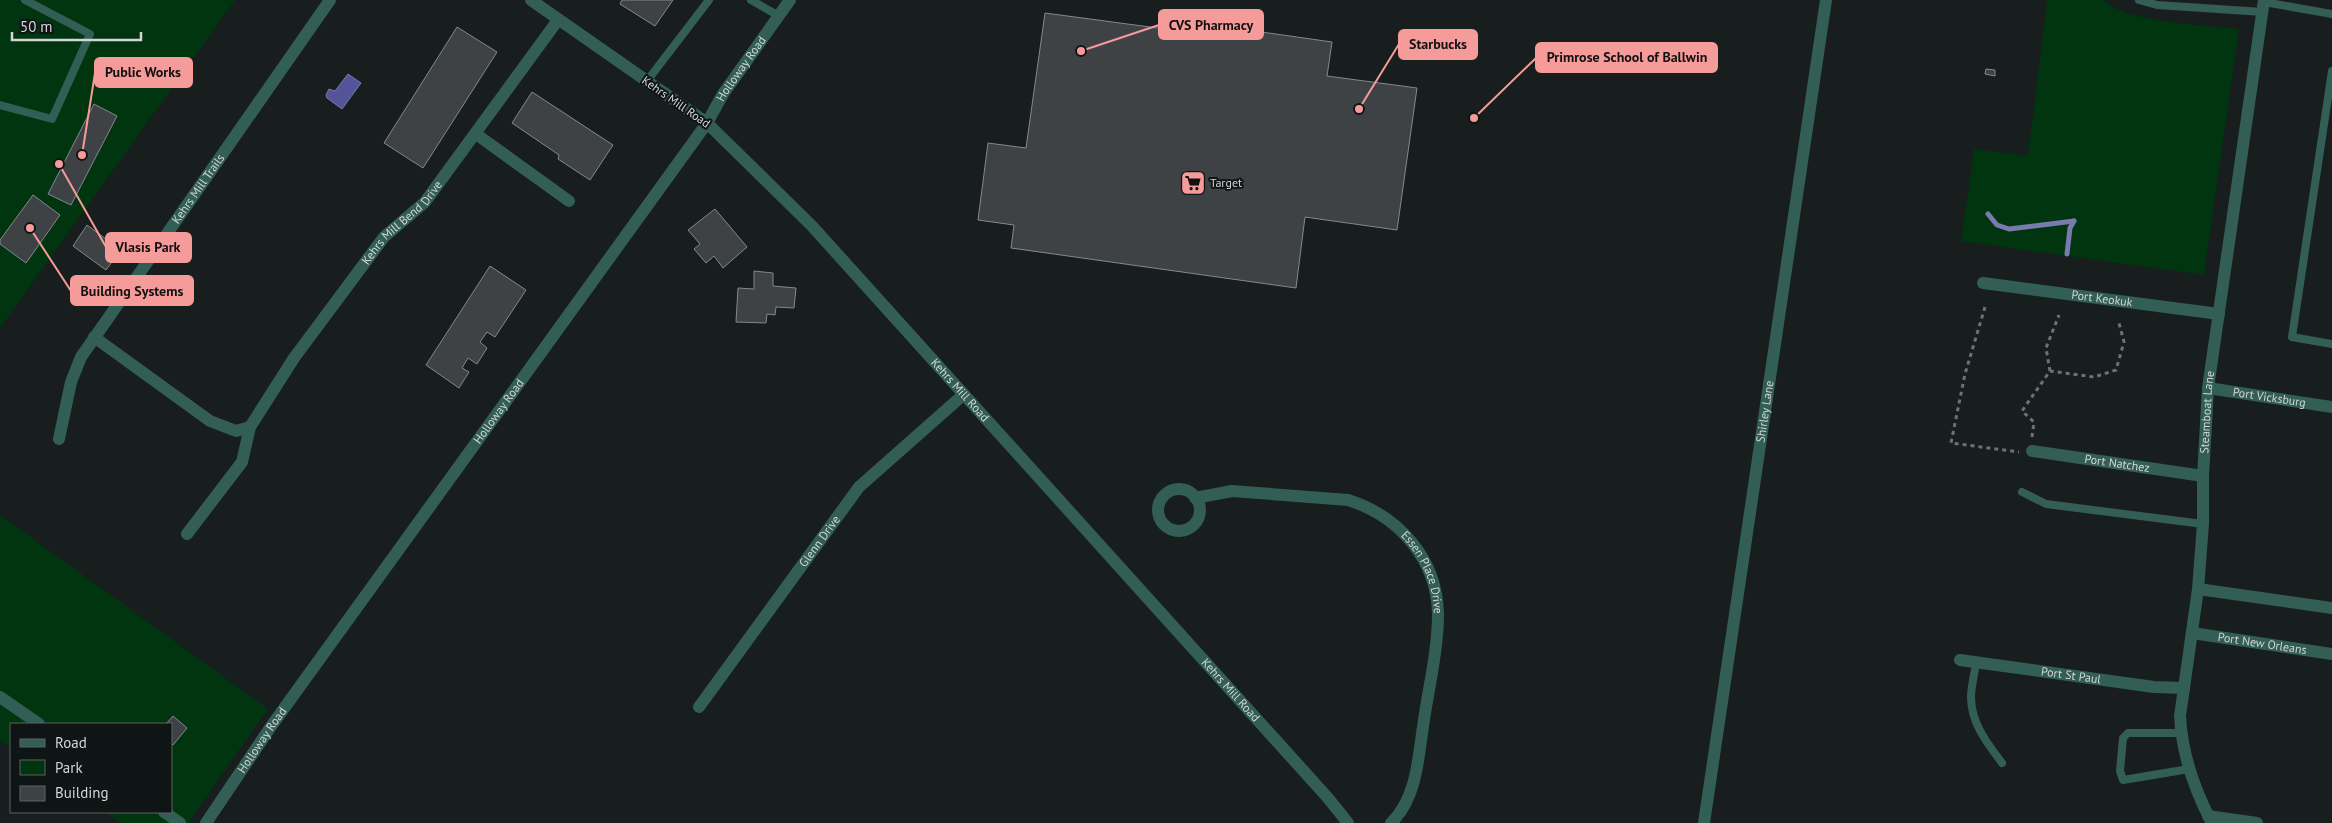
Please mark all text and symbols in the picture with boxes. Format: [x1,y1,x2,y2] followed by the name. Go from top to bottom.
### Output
[12,10,141,42] scale bar
[1159,10,1263,39] callout: CVS Pharmacy
[1169,16,1254,34] text: CVS Pharmacy
[20,17,53,36] text: 50 m
[1399,30,1477,59] callout: Starbucks
[713,33,769,104] street label: Holloway Road
[1409,35,1467,53] text: Starbucks
[1536,43,1717,72] callout: Primrose School of Ballwin
[1547,48,1707,66] text: Primrose School of Ballwin
[95,58,192,87] callout: Public Works
[105,63,181,81] text: Public Works
[639,72,713,131] street label: Kehrs Mill Road
[168,151,227,226] street label: Kehrs Mill Trails
[1180,170,1206,196] supermarket icon: Target
[1210,175,1242,190] place label: Target
[358,177,445,267] street label: Kehrs Mill Bend Drive
[106,233,191,262] callout: Vlasis Park
[115,238,181,256] text: Vlasis Park
[71,276,193,305] callout: Building Systems
[81,282,183,300] text: Building Systems
[2071,287,2134,310] street label: Port Keokuk
[928,355,993,425] street label: Kehrs Mill Road
[2196,370,2217,454] street label: Steamboat Lane
[470,376,527,447] street label: Holloway Road
[1752,379,1777,443] street label: Shirley Lane
[2232,384,2307,410] street label: Port Vicksburg
[2084,451,2151,475] street label: Port Natchez
[795,512,843,570] street label: Glenn Drive
[1398,527,1446,614] street label: Essen Place Drive
[2217,629,2308,657] street label: Port New Orleans
[1199,655,1263,724] street label: Kehrs Mill Road
[2040,663,2102,687] street label: Port St Paul
[234,704,289,776] street label: Holloway Road
[10,723,172,813] legend
[55,733,87,752] text: Road
[55,758,83,777] text: Park
[55,783,109,802] text: Building

